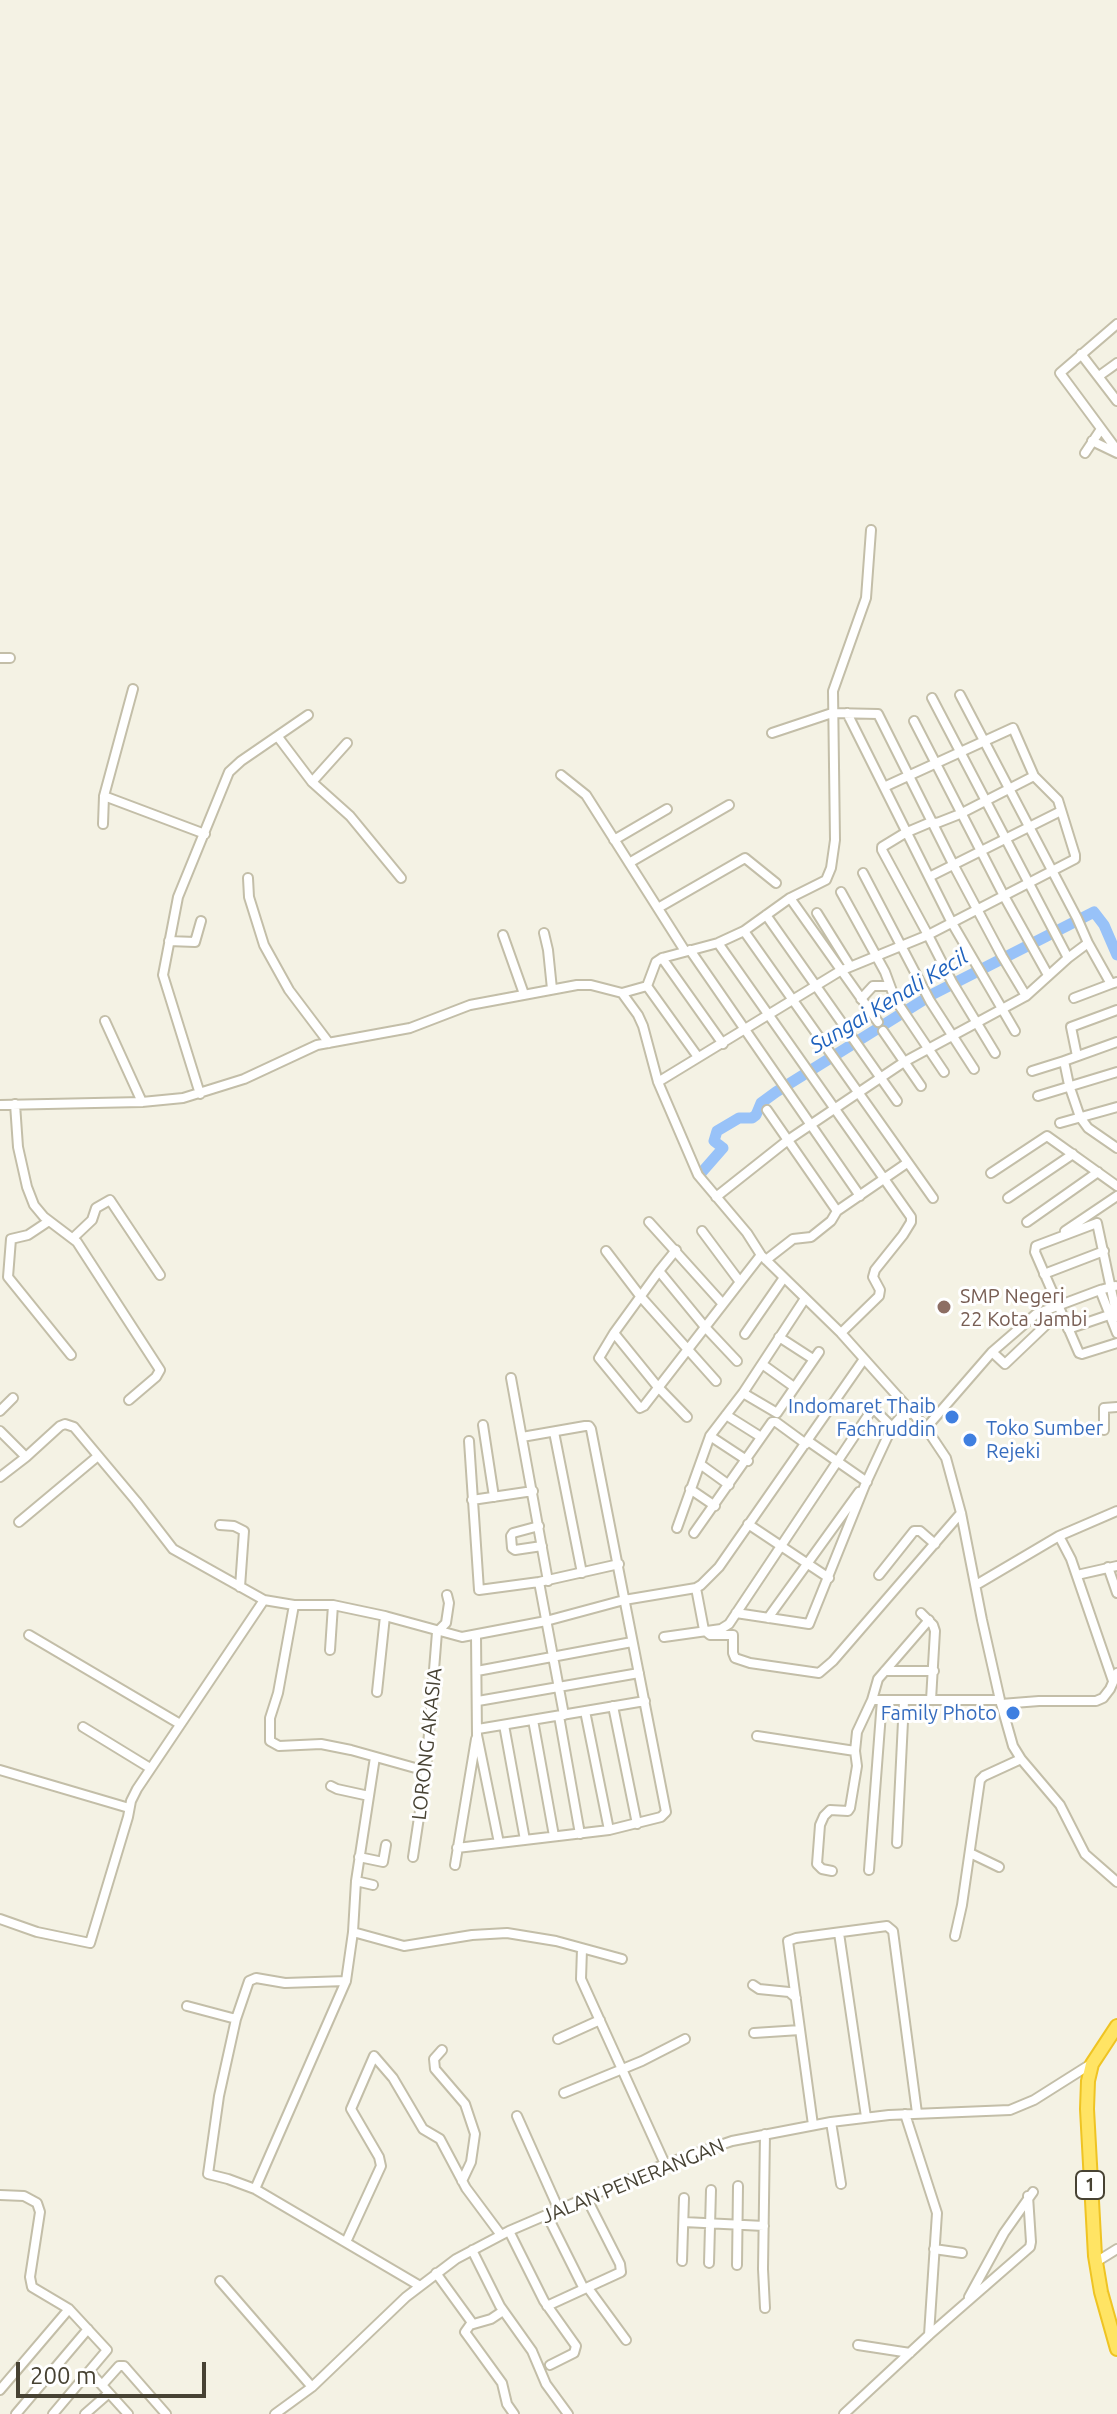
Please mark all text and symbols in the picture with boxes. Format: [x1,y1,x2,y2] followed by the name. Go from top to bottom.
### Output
[805,943,973,1059] water label: Sungai Kenali Kecil
[960,1284,1087,1331] place label: SMP Negeri 22 Kota Jambi
[935,1298,953,1316] marker: SMP Negeri 22 Kota Jambi
[788,1394,936,1441] place label: Indomaret Thaib Fachruddin
[943,1408,961,1426] marker: Indomaret Thaib Fachruddin
[986,1416,1103,1463] place label: Toko Sumber Rejeki
[961,1431,979,1449] marker: Toko Sumber Rejeki
[407,1667,447,1821] street label: LORONG AKASIA
[881,1701,997,1725] place label: Family Photo
[1004,1704,1022,1722] marker: Family Photo
[538,2133,728,2229] street label: JALAN PENERANGAN
[1076,2171,1104,2199] road number: 1
[20,2346,210,2396] scale bar
[30,2362,97,2389] text: 200 m

